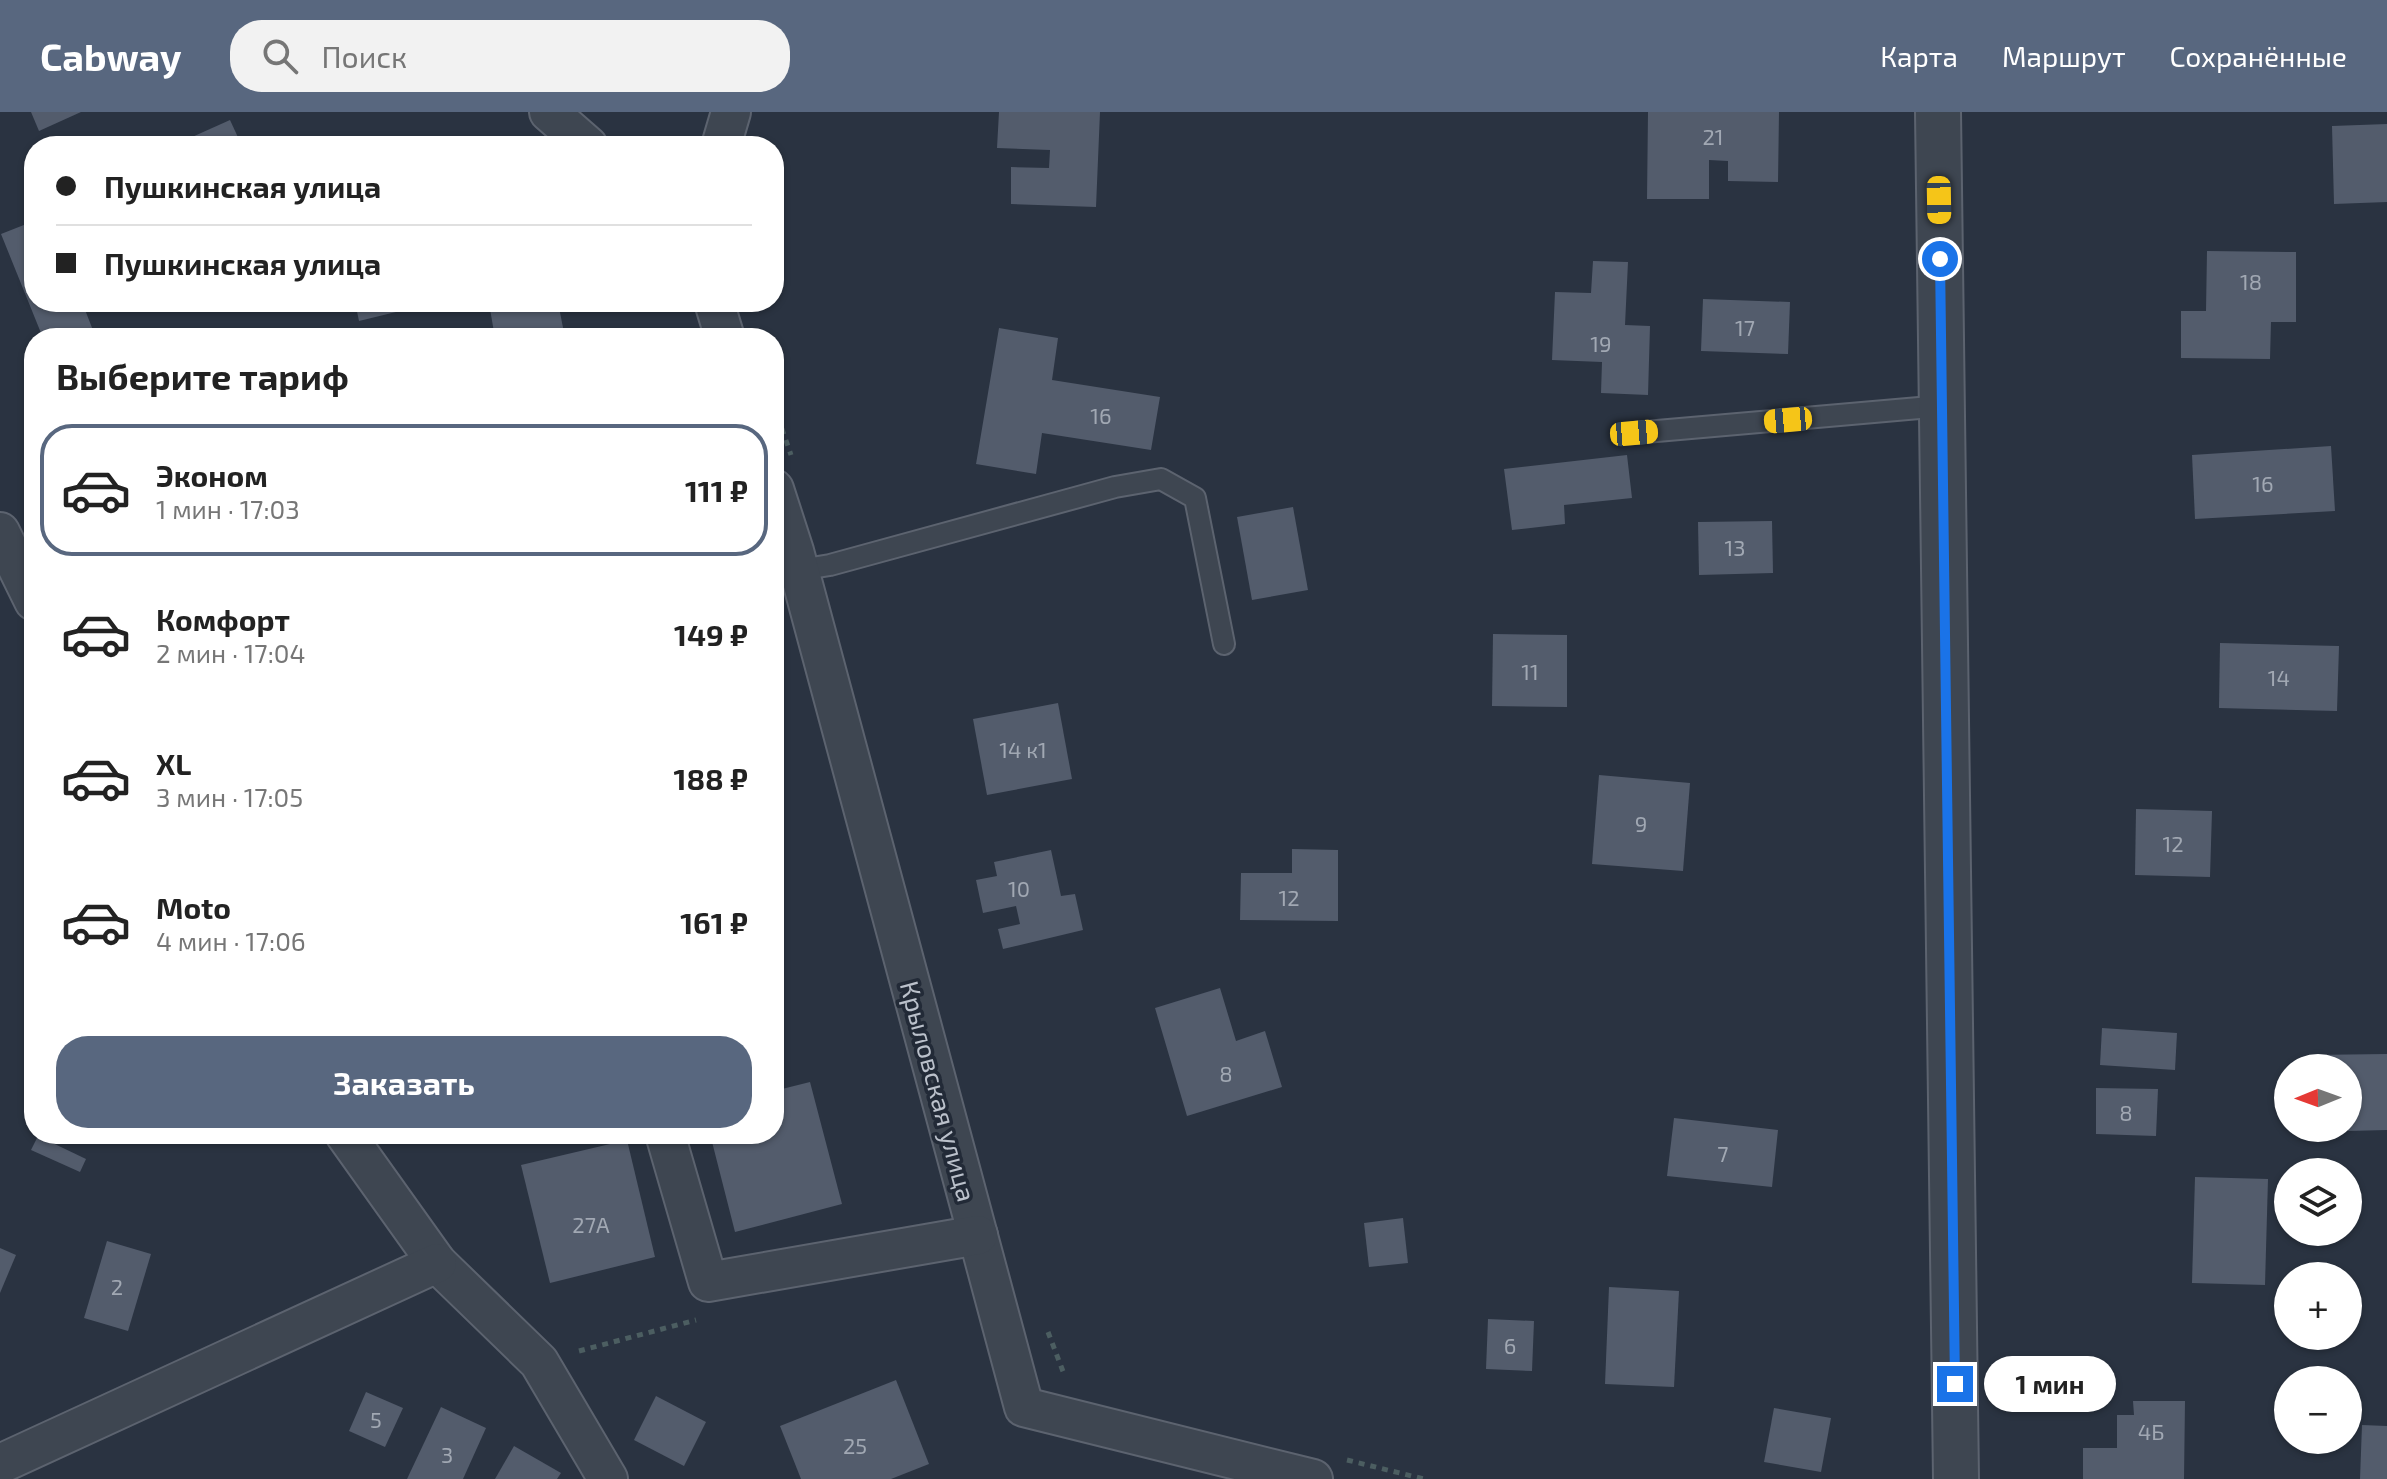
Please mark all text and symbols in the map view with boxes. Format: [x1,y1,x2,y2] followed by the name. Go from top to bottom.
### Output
[230,20,790,92] search box
[40,33,182,79] text: Cabway
[258,34,302,78] icon: search
[322,38,407,74] text: Поиск
[1880,39,1958,73] text: Карта
[2002,39,2126,73] text: Маршрут
[2170,39,2347,73] text: Сохранённые
[1702,123,1724,149] house number: 21
[104,168,381,204] text: Пушкинская улица
[1927,176,1951,224] car
[1922,241,1958,277] route start
[104,245,381,281] text: Пушкинская улица
[2240,268,2262,294] house number: 18
[1735,314,1755,340] house number: 17
[1590,330,1612,356] house number: 19
[56,354,349,397] text: Выберите тариф
[1090,402,1112,428] house number: 16
[1763,406,1813,434] car
[1609,419,1659,447] car
[60,454,132,526] icon: car
[156,457,268,493] text: Эконом
[2252,470,2274,496] house number: 16
[685,472,748,508] text: 111 ₽
[156,493,300,524] text: 1 мин · 17:03
[1725,534,1746,560] house number: 13
[60,598,132,670] icon: car
[156,601,290,637] text: Комфорт
[674,616,748,652] text: 149 ₽
[156,637,305,668] text: 2 мин · 17:04
[1521,658,1539,684] house number: 11
[2268,664,2290,690] house number: 14
[999,736,1047,762] house number: 14 к1
[60,742,132,814] icon: car
[156,745,191,781] text: XL
[673,760,748,796] text: 188 ₽
[156,781,303,812] text: 3 мин · 17:05
[1635,810,1647,836] house number: 9
[2162,830,2184,856] house number: 12
[1008,875,1030,901] house number: 10
[1278,884,1300,910] house number: 12
[60,886,132,958] icon: car
[156,889,231,925] text: Moto
[680,904,748,940] text: 161 ₽
[156,925,306,956] text: 4 мин · 17:06
[894,977,983,1205] street label: Крыловская улица
[56,1036,752,1128] button: Заказать
[2274,1054,2362,1142] north arrow
[2274,1054,2362,1454] map controls
[1219,1060,1233,1086] house number: 8
[2119,1099,2133,1125] house number: 8
[1717,1140,1729,1166] house number: 7
[2274,1158,2362,1246] button: layers
[572,1211,610,1237] house number: 27А
[2274,1262,2362,1350] button: +
[111,1273,123,1299] house number: 2
[1504,1332,1516,1358] house number: 6
[1983,1356,2115,1412] callout: 1 мин
[1937,1366,1973,1402] route end
[2274,1366,2362,1454] button: −
[2016,1368,2084,1399] text: 1 мин
[370,1406,382,1432] house number: 5
[2138,1418,2164,1444] house number: 4Б
[843,1432,867,1458] house number: 25
[441,1441,453,1467] house number: 3

